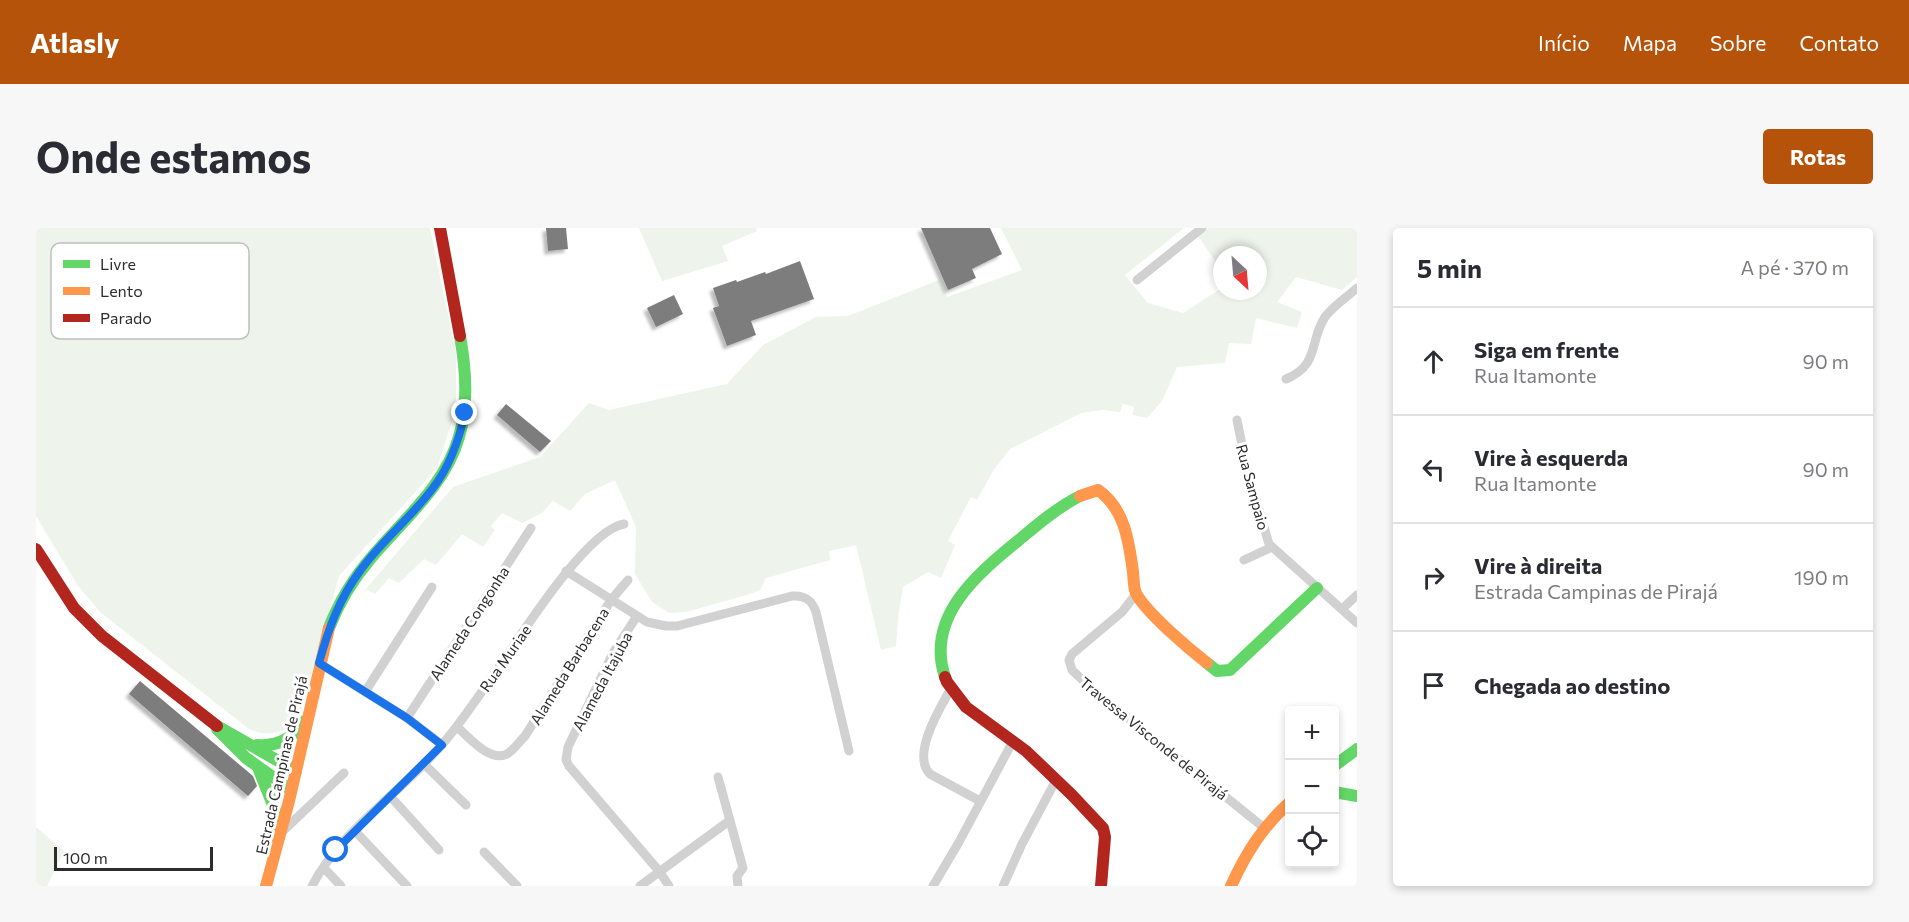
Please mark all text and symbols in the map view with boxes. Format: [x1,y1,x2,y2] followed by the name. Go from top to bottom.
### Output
[30,25,119,59] text: Atlasly
[1538,30,1590,55] text: Início
[1623,30,1677,55] text: Mapa
[1710,30,1766,55] text: Sobre
[1799,30,1879,55] text: Contato
[1763,129,1873,184] button: Rotas
[36,130,311,182] text: Onde estamos
[51,243,249,339] legend
[1213,246,1267,300] north arrow
[1417,252,1482,283] text: 5 min
[100,254,136,273] text: Livre
[1740,255,1849,279] text: A pé · 370 m
[100,281,143,300] text: Lento
[100,308,152,327] text: Parado
[1474,336,1619,363] text: Siga em frente
[1417,345,1450,378] icon: ahead
[1803,349,1849,373] text: 90 m
[1474,363,1596,387] text: Rua Itamonte
[451,399,477,425] route end
[1233,442,1273,532] street label: Rua Sampaio
[1474,444,1628,471] text: Vire à esquerda
[1417,453,1450,486] icon: left
[1803,457,1849,481] text: 90 m
[1474,471,1596,495] text: Rua Itamonte
[1474,552,1602,579] text: Vire à direita
[1417,561,1450,594] icon: right
[425,563,513,683] street label: Alameda Congonha
[1794,565,1849,589] text: 190 m
[1474,579,1718,603] text: Estrada Campinas de Pirajá
[526,604,612,728] street label: Alameda Barbacena
[475,621,535,695] street label: Rua Muriae
[568,628,636,734] street label: Alameda Itajuba
[1417,669,1450,702] icon: arrive
[1474,672,1670,699] text: Chegada ao destino
[1076,673,1232,803] street label: Travessa Visconde de Pirajá
[252,674,310,856] street label: Estrada Campinas de Pirajá
[1285,706,1339,868] map controls
[1285,706,1339,760] button: +
[1285,760,1339,814] button: −
[1285,814,1339,868] button: locate
[322,836,348,862] route start
[54,844,213,872] scale bar
[63,848,108,867] text: 100 m

